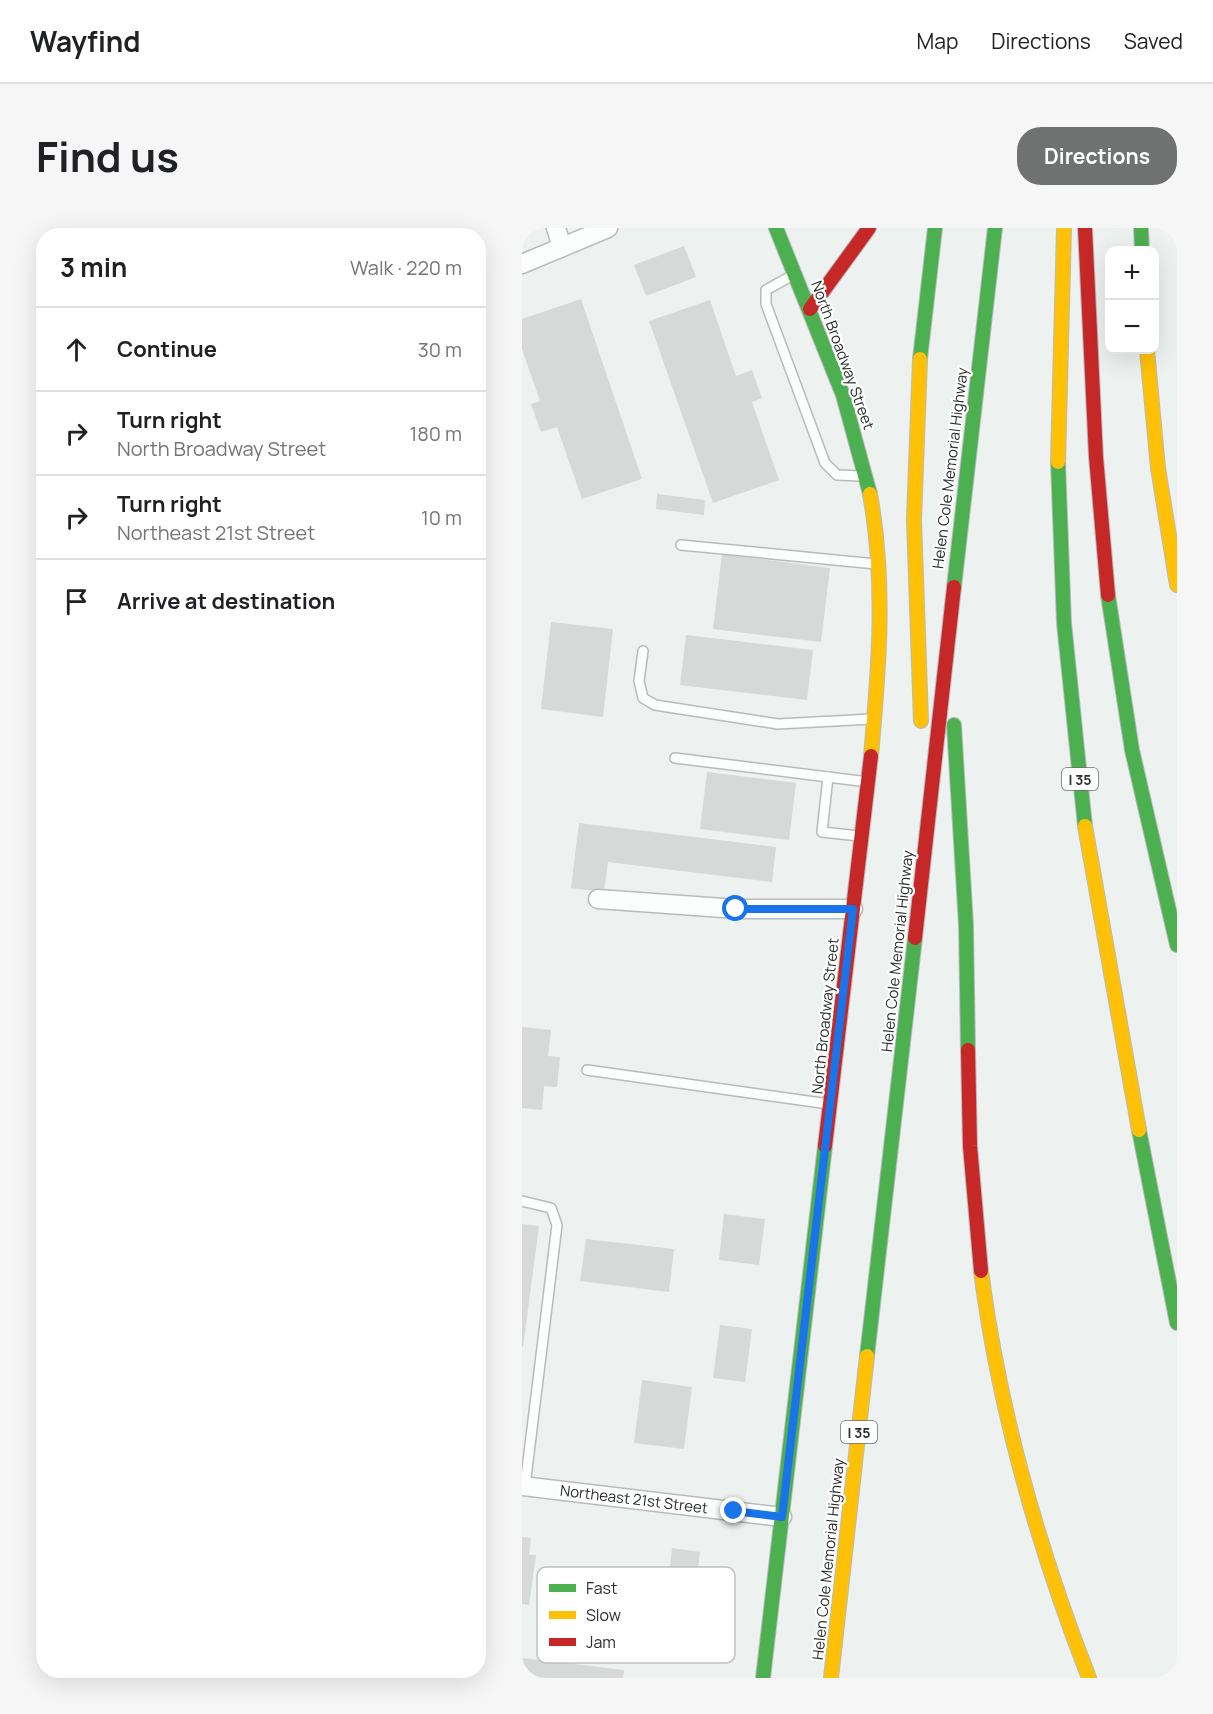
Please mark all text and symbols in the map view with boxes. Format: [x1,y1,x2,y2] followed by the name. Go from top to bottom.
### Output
[30,22,140,60] text: Wayfind
[917,27,958,55] text: Map
[991,27,1091,55] text: Directions
[1124,27,1183,55] text: Saved
[36,127,179,185] text: Find us
[1017,127,1177,185] button: Directions
[1105,246,1159,354] map controls
[1105,246,1159,300] button: +
[60,249,127,285] text: 3 min
[350,254,462,281] text: Walk · 220 m
[806,278,880,432] street label: North Broadway Street
[1105,300,1159,354] button: −
[60,333,93,366] icon: ahead
[117,334,217,364] text: Continue
[418,336,462,363] text: 30 m
[927,366,973,570] street label: Helen Cole Memorial Highway
[117,405,222,435] text: Turn right
[60,417,93,450] icon: right
[409,420,462,447] text: 180 m
[117,435,326,462] text: North Broadway Street
[117,489,222,519] text: Turn right
[60,501,93,534] icon: right
[421,504,462,531] text: 10 m
[117,519,315,546] text: Northeast 21st Street
[60,585,93,618] icon: arrive
[117,586,335,616] text: Arrive at destination
[1062,768,1098,790] road number: I 35
[876,849,918,1053] street label: Helen Cole Memorial Highway
[722,895,748,921] route start
[806,937,844,1095] street label: North Broadway Street
[841,1421,877,1443] road number: I 35
[807,1457,849,1661] street label: Helen Cole Memorial Highway
[559,1480,709,1518] street label: Northeast 21st Street
[720,1497,746,1523] route end
[537,1567,735,1663] legend
[586,1577,617,1599] text: Fast
[586,1604,621,1626] text: Slow
[586,1631,616,1653] text: Jam

